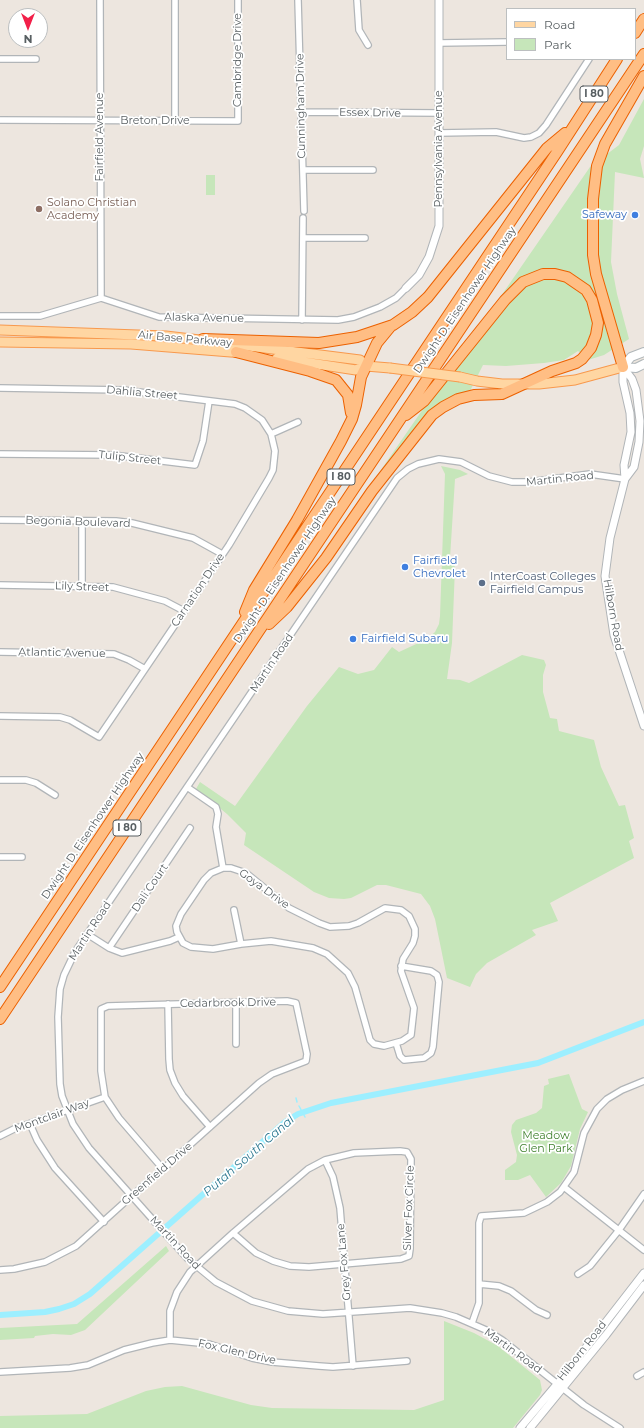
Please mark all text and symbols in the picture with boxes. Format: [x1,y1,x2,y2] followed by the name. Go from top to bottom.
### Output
[8,8,48,48] north arrow
[506,8,636,60] legend
[231,13,245,107] street label: Cambridge Drive
[544,17,575,32] text: Road
[24,32,32,46] text: N
[544,37,571,52] text: Park
[293,53,309,159] street label: Cunningham Drive
[580,86,608,102] road number: I 80
[432,90,446,208] street label: Pennsylvania Avenue
[93,93,107,181] street label: Fairfield Avenue
[339,106,401,120] street label: Essex Drive
[120,114,190,128] street label: Breton Drive
[47,196,137,222] place label: Solano Christian Academy
[34,204,44,214] marker: Solano Christian Academy
[582,208,627,222] place label: Safeway
[630,210,640,220] marker: Safeway
[411,224,519,376] street label: Dwight D. Eisenhower Highway
[164,311,244,325] street label: Alaska Avenue
[137,328,233,350] street label: Air Base Parkway
[106,383,178,403] street label: Dahlia Street
[98,448,162,468] street label: Tulip Street
[327,469,355,485] road number: I 80
[525,469,595,489] street label: Martin Road
[231,494,339,646] street label: Dwight D. Eisenhower Highway
[25,514,131,530] street label: Begonia Boulevard
[169,551,227,629] street label: Carnation Drive
[413,554,466,580] place label: Fairfield Chevrolet
[400,562,410,572] marker: Fairfield Chevrolet
[490,570,596,596] place label: InterCoast Colleges Fairfield Campus
[477,578,487,588] marker: InterCoast Colleges Fairfield Campus
[600,578,626,652] street label: Hilborn Road
[55,579,109,595] street label: Lily Street
[247,631,297,695] street label: Martin Road
[361,632,448,646] place label: Fairfield Subaru
[348,634,358,644] marker: Fairfield Subaru
[18,646,106,660] street label: Atlantic Avenue
[39,750,147,902] street label: Dwight D. Eisenhower Highway
[113,820,141,836] road number: I 80
[129,861,171,915] street label: Dali Court
[236,866,292,912] street label: Goya Drive
[66,899,114,963] street label: Martin Road
[180,996,276,1010] street label: Cedarbrook Drive
[13,1096,91,1136] street label: Montclair Way
[201,1113,297,1199] water label: Putah South Canal
[519,1129,573,1155] park label: Meadow Glen Park
[119,1140,195,1208] street label: Greenfield Drive
[401,1165,417,1251] street label: Silver Fox Circle
[147,1214,203,1272] street label: Martin Road
[334,1223,354,1301] street label: Grey Fox Lane
[554,1318,610,1384] street label: Hilborn Road
[482,1326,544,1376] street label: Martin Road
[197,1337,277,1367] street label: Fox Glen Drive

